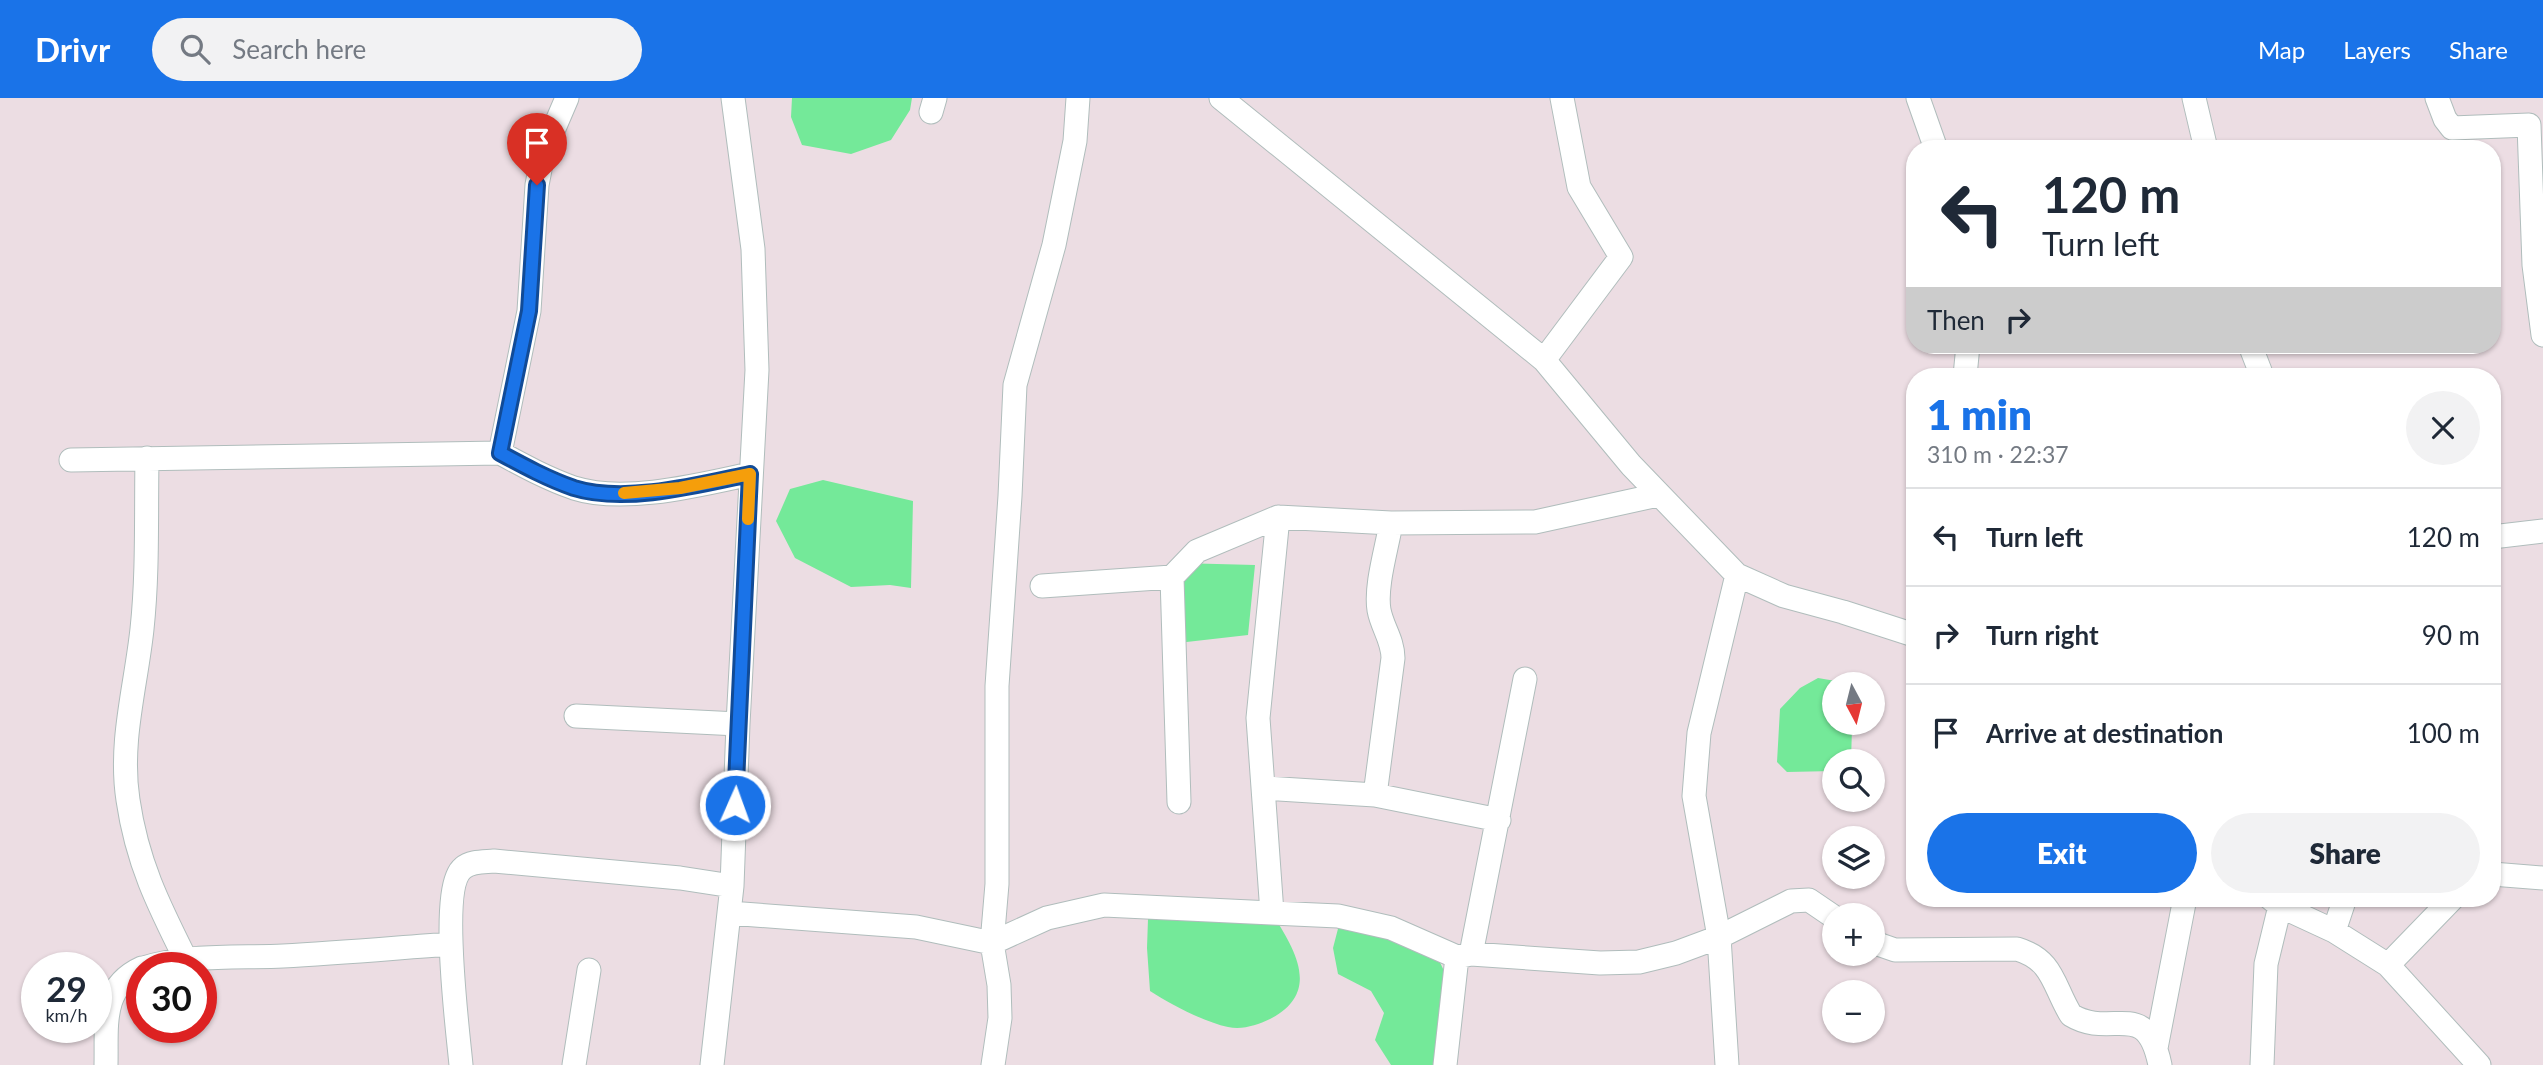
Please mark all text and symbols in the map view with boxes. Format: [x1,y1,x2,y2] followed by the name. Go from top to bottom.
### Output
[152,18,642,81] search box
[35,29,110,69] text: Drivr
[176,30,214,68] icon: search
[232,33,366,65] text: Search here
[2258,35,2305,64] text: Map
[2343,35,2411,64] text: Layers
[2449,35,2508,64] text: Share
[507,113,567,185] pin
[518,124,556,162] icon: arrive
[2042,165,2180,223] text: 120 m
[1927,168,2018,259] icon: left
[2042,224,2159,263] text: Turn left
[1999,301,2037,339] icon: right
[1927,304,1985,336] text: Then
[1927,389,2032,439] text: 1 min
[2406,391,2480,465] button: close
[1927,440,2069,468] text: 310 m · 22:37
[1927,518,1965,556] icon: left
[1986,521,2083,553] text: Turn left
[2407,521,2480,553] text: 120 m
[1927,616,1965,654] icon: right
[1986,619,2099,651] text: Turn right
[2422,619,2480,651] text: 90 m
[1822,672,1885,735] north arrow
[1822,672,1885,1043] map controls
[1927,714,1965,752] icon: arrive
[1986,717,2223,749] text: Arrive at destination
[2407,717,2480,749] text: 100 m
[1822,749,1885,812] button: search
[698,768,772,842] position arrow
[1927,813,2197,893] button: Exit
[2211,813,2480,893] button: Share
[1822,826,1885,889] button: layers
[1822,903,1885,966] button: +
[126,952,217,1043] speed limit sign: 30
[46,967,87,1009] text: 29
[1822,980,1885,1043] button: −
[45,1004,88,1026] text: km/h

